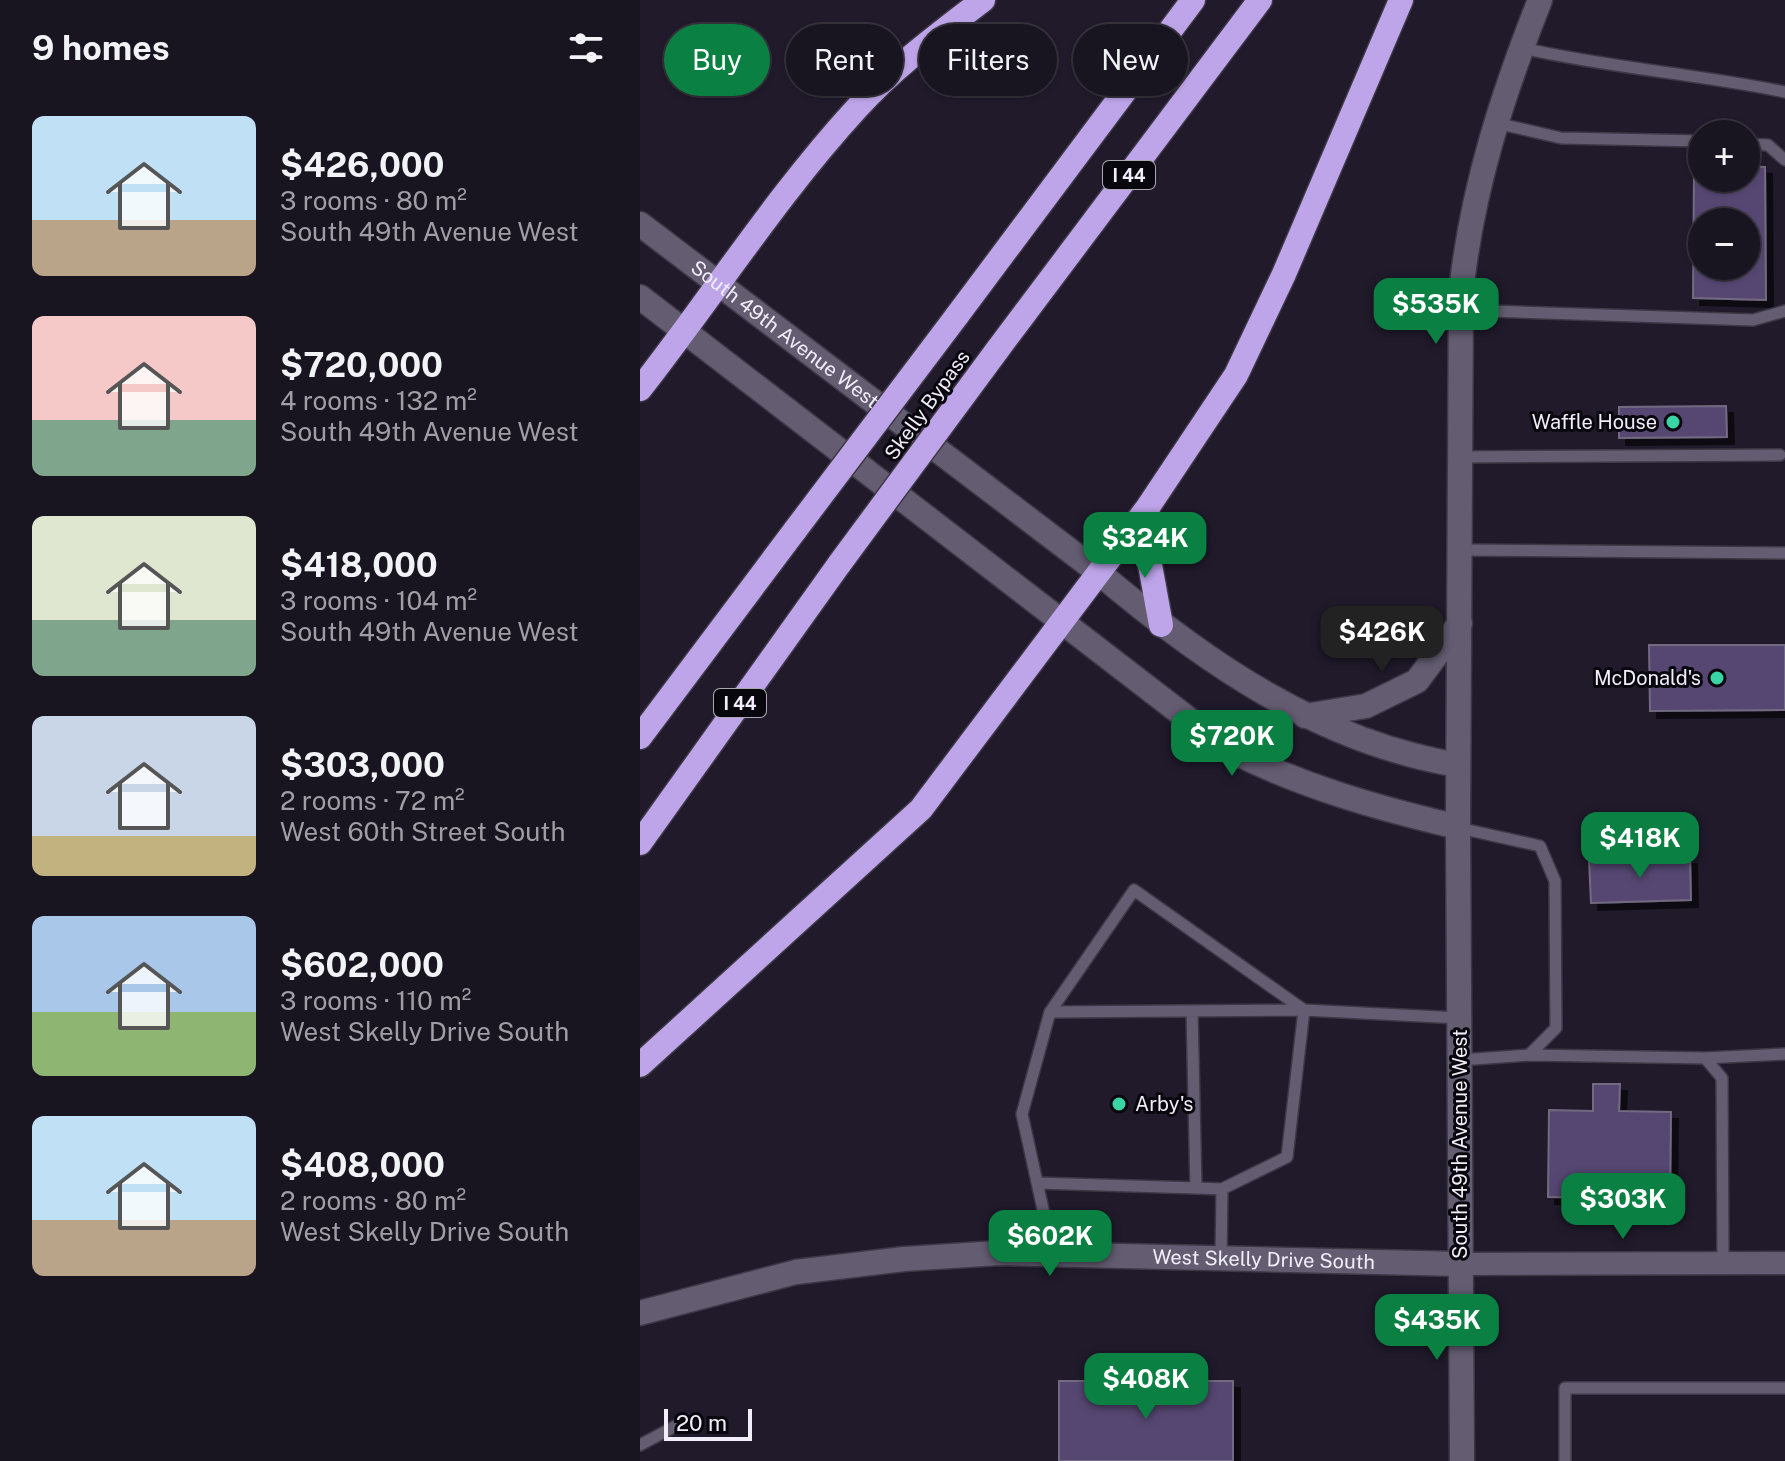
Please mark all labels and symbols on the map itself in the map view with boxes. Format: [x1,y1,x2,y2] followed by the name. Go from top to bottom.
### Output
[1103,161,1155,189] road number: I 44
[686,255,884,413] street label: South 49th Avenue West
[1380,278,1492,346] pin: $535K
[879,346,975,464] street label: Skelly Bypass
[1532,410,1657,434] place label: Waffle House
[1664,413,1682,431] marker: Waffle House
[1089,512,1201,580] pin: $324K
[1326,606,1438,674] pin: $426K
[1594,666,1701,690] place label: McDonald's
[1708,669,1726,687] marker: McDonald's
[714,689,766,717] road number: I 44
[1176,710,1288,778] pin: $720K
[1584,812,1696,880] pin: $418K
[1448,1029,1472,1259] street label: South 49th Avenue West
[1135,1092,1193,1116] place label: Arby's
[1110,1095,1128,1113] marker: Arby's
[1567,1173,1679,1241] pin: $303K
[994,1210,1106,1278] pin: $602K
[1152,1245,1375,1274] street label: West Skelly Drive South
[1381,1294,1493,1362] pin: $435K
[1090,1353,1202,1421] pin: $408K
[664,1405,752,1441] scale bar

